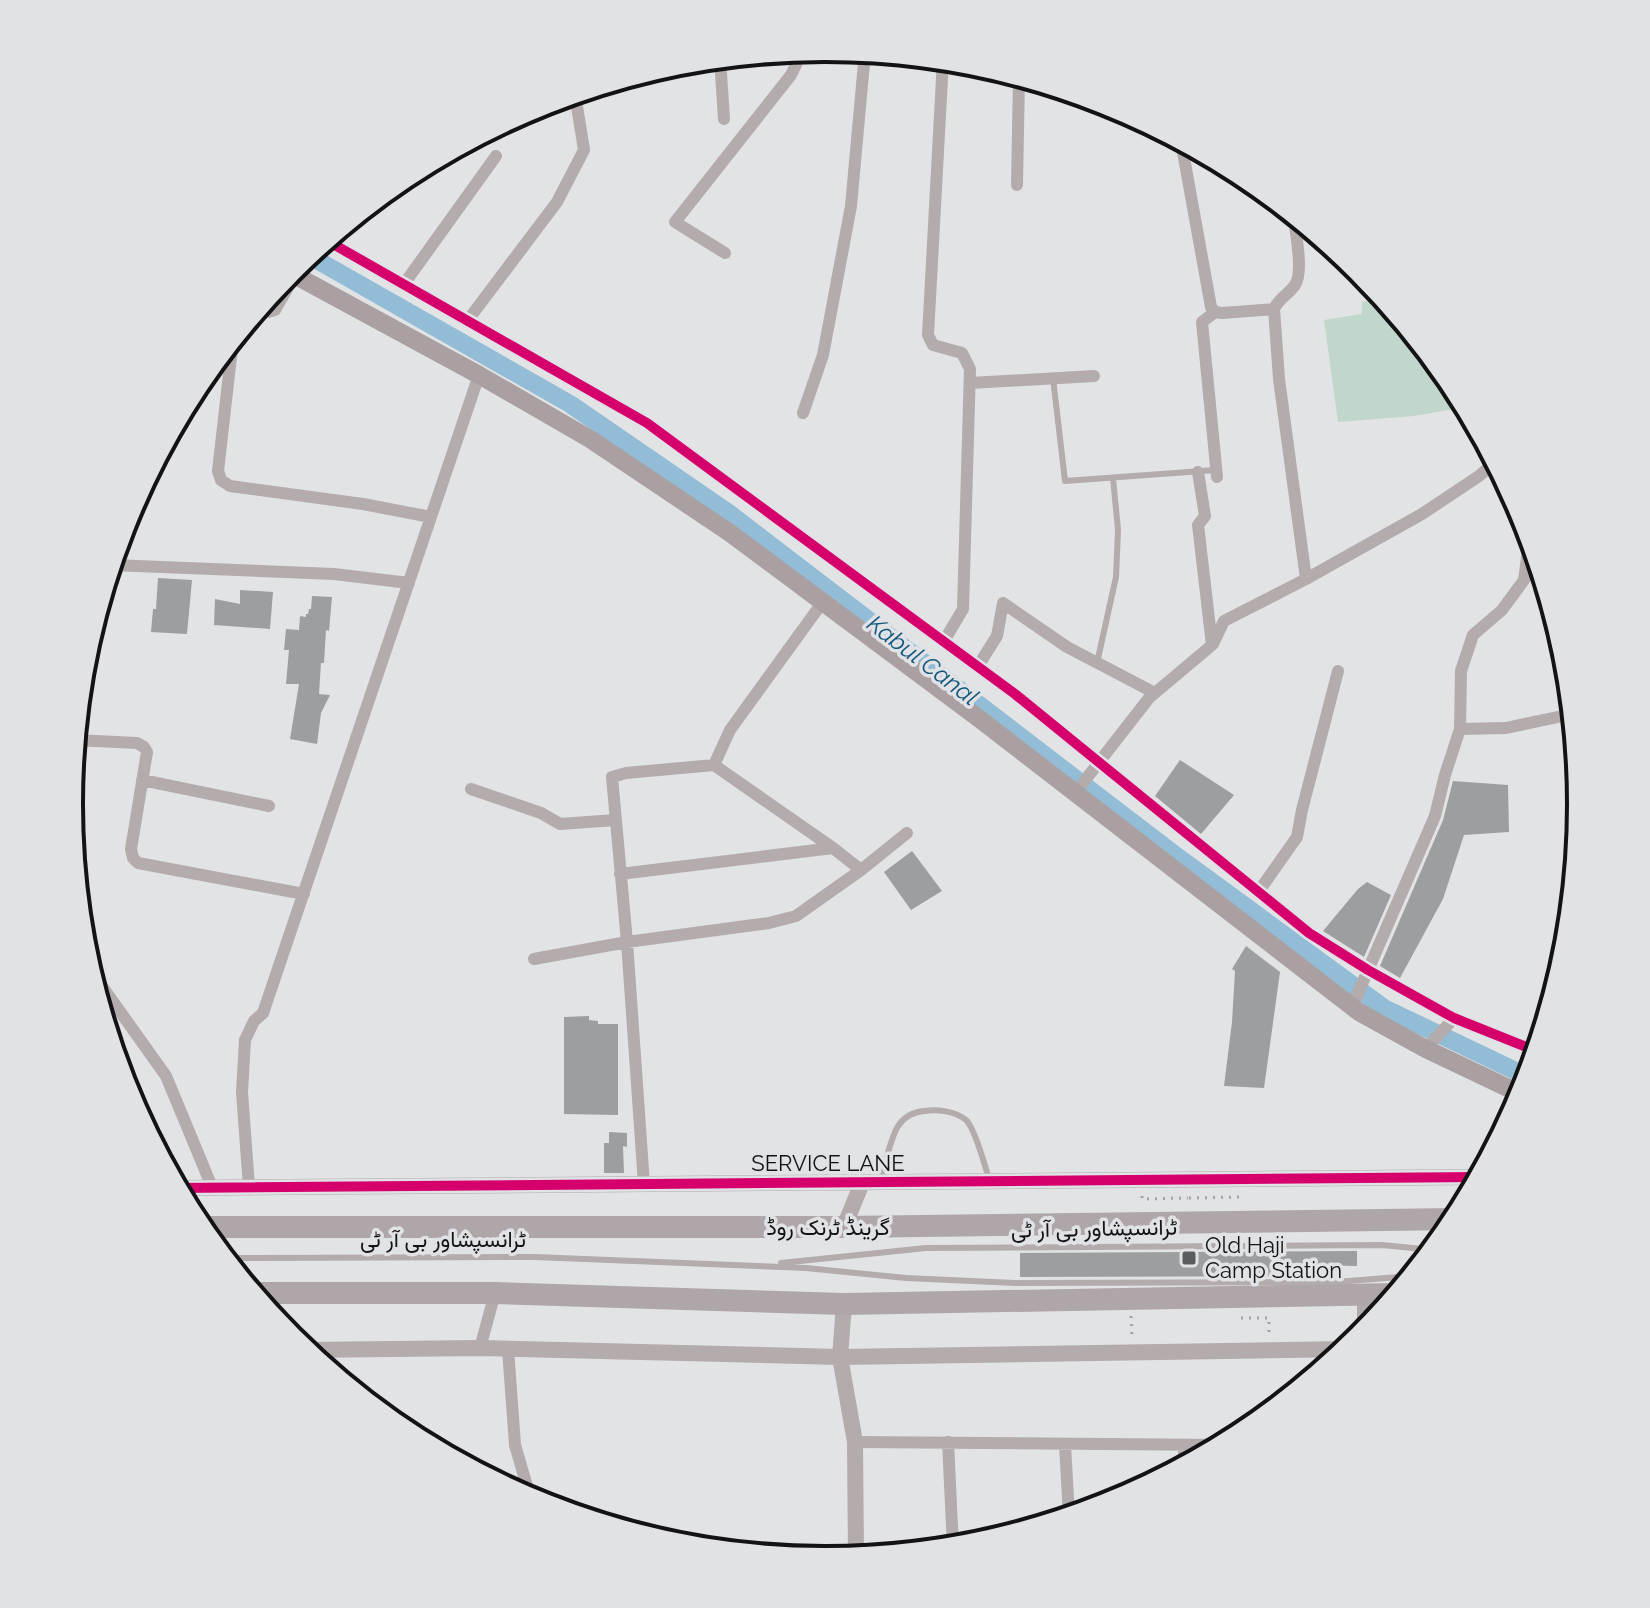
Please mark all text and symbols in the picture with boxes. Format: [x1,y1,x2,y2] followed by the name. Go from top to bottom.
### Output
[862,609,984,711] water label: Kabul Canal
[751,1150,905,1176] street label: SERVICE LANE
[766,1214,890,1241] street label: گرینڈ ٹرنک روڈ
[1011,1214,1178,1244] street label: ٹرانسپشاور بی آر ٹی
[360,1226,527,1254] street label: ٹرانسپشاور بی آر ٹی
[1205,1232,1342,1283] place label: Old Haji Camp Station
[1180,1249,1198,1267] marker: Old Haji Camp Station

